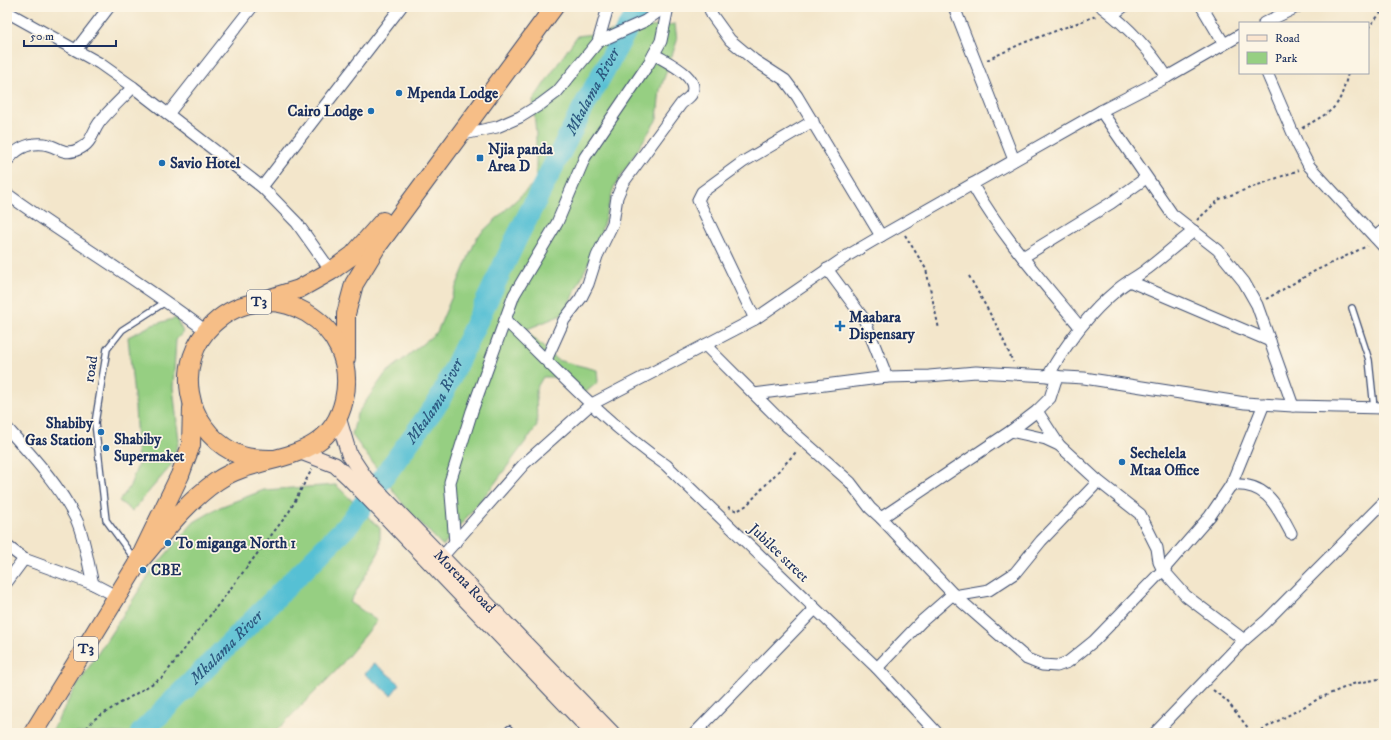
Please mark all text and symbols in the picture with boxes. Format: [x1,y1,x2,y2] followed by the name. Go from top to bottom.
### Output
[24,22,116,48] scale bar
[1239,22,1369,74] legend
[30,29,54,44] text: 50 m
[1275,31,1300,46] text: Road
[561,43,625,139] water label: Mkalama River
[1275,51,1297,66] text: Park
[407,84,499,103] place label: Mpenda Lodge
[394,88,404,98] marker: Mpenda Lodge
[288,102,364,121] place label: Cairo Lodge
[366,106,376,116] marker: Cairo Lodge
[487,140,553,176] place label: Njia panda Area D
[475,153,485,163] marker: Njia panda Area D
[170,154,241,173] place label: Savio Hotel
[157,158,167,168] marker: Savio Hotel
[247,290,271,314] road number: T3
[849,308,916,344] place label: Maabara Dispensary
[834,320,846,332] marker: Maabara Dispensary
[80,354,103,384] street label: road
[401,354,468,448] water label: Mkalama River
[25,414,94,450] place label: Shabiby Gas Station
[96,427,106,437] marker: Shabiby Gas Station
[114,430,185,466] place label: Shabiby Supermaket
[101,443,111,453] marker: Shabiby Supermaket
[1130,444,1200,480] place label: Sechelela Mtaa Office
[1117,457,1127,467] marker: Sechelela Mtaa Office
[743,518,813,587] street label: Jubilee street
[175,534,297,553] place label: To miganga North 1
[163,538,173,548] marker: To miganga North 1
[430,545,500,617] street label: Morena Road
[151,561,181,580] place label: CBE
[138,565,148,575] marker: CBE
[185,605,268,689] water label: Mkalama River
[74,637,98,661] road number: T3

